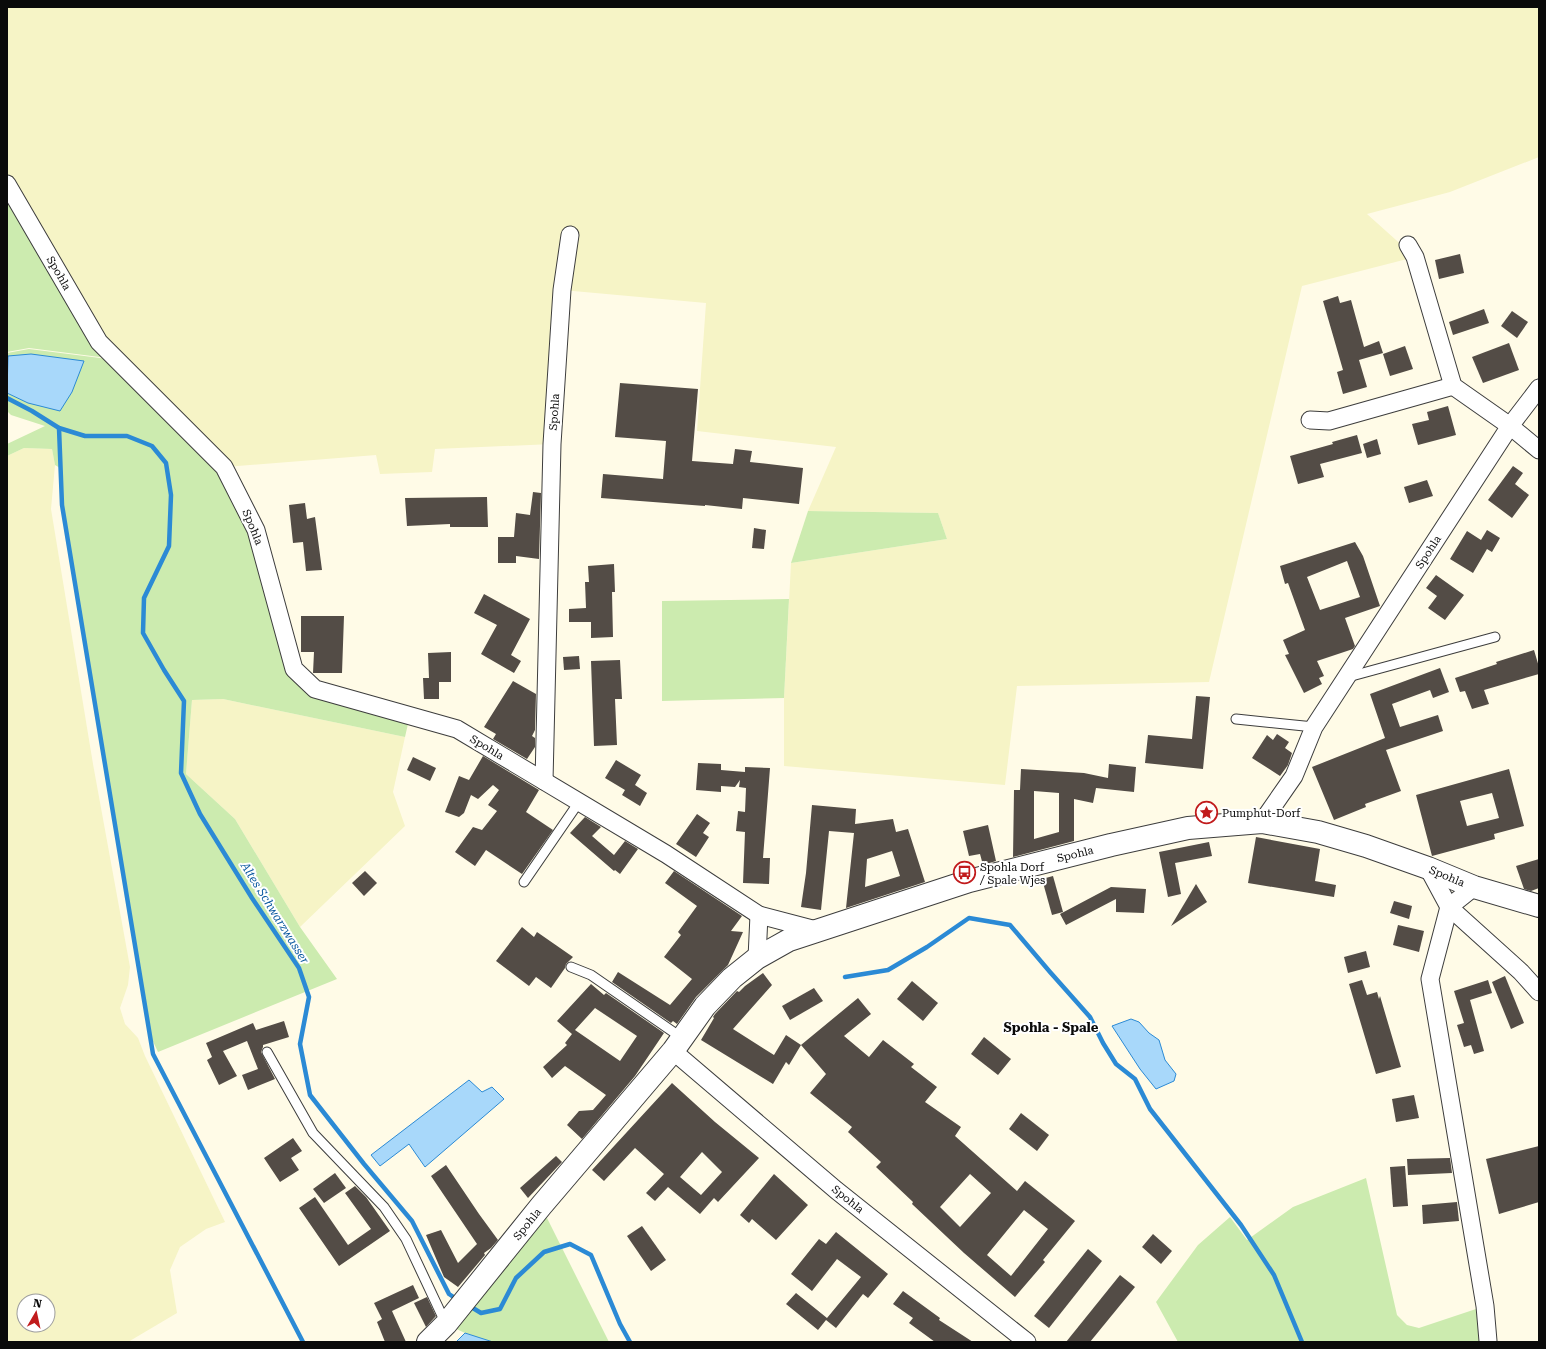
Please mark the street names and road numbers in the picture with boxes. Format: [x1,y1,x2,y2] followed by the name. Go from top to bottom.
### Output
[44,254,73,293] street label: Spohla
[547,393,562,431] street label: Spohla
[240,508,266,547] street label: Spohla
[1413,533,1444,571] street label: Spohla
[467,732,506,763] street label: Spohla
[1056,844,1095,865] street label: Spohla
[1427,863,1466,889] street label: Spohla
[829,1183,866,1216] street label: Spohla
[511,1206,544,1243] street label: Spohla

